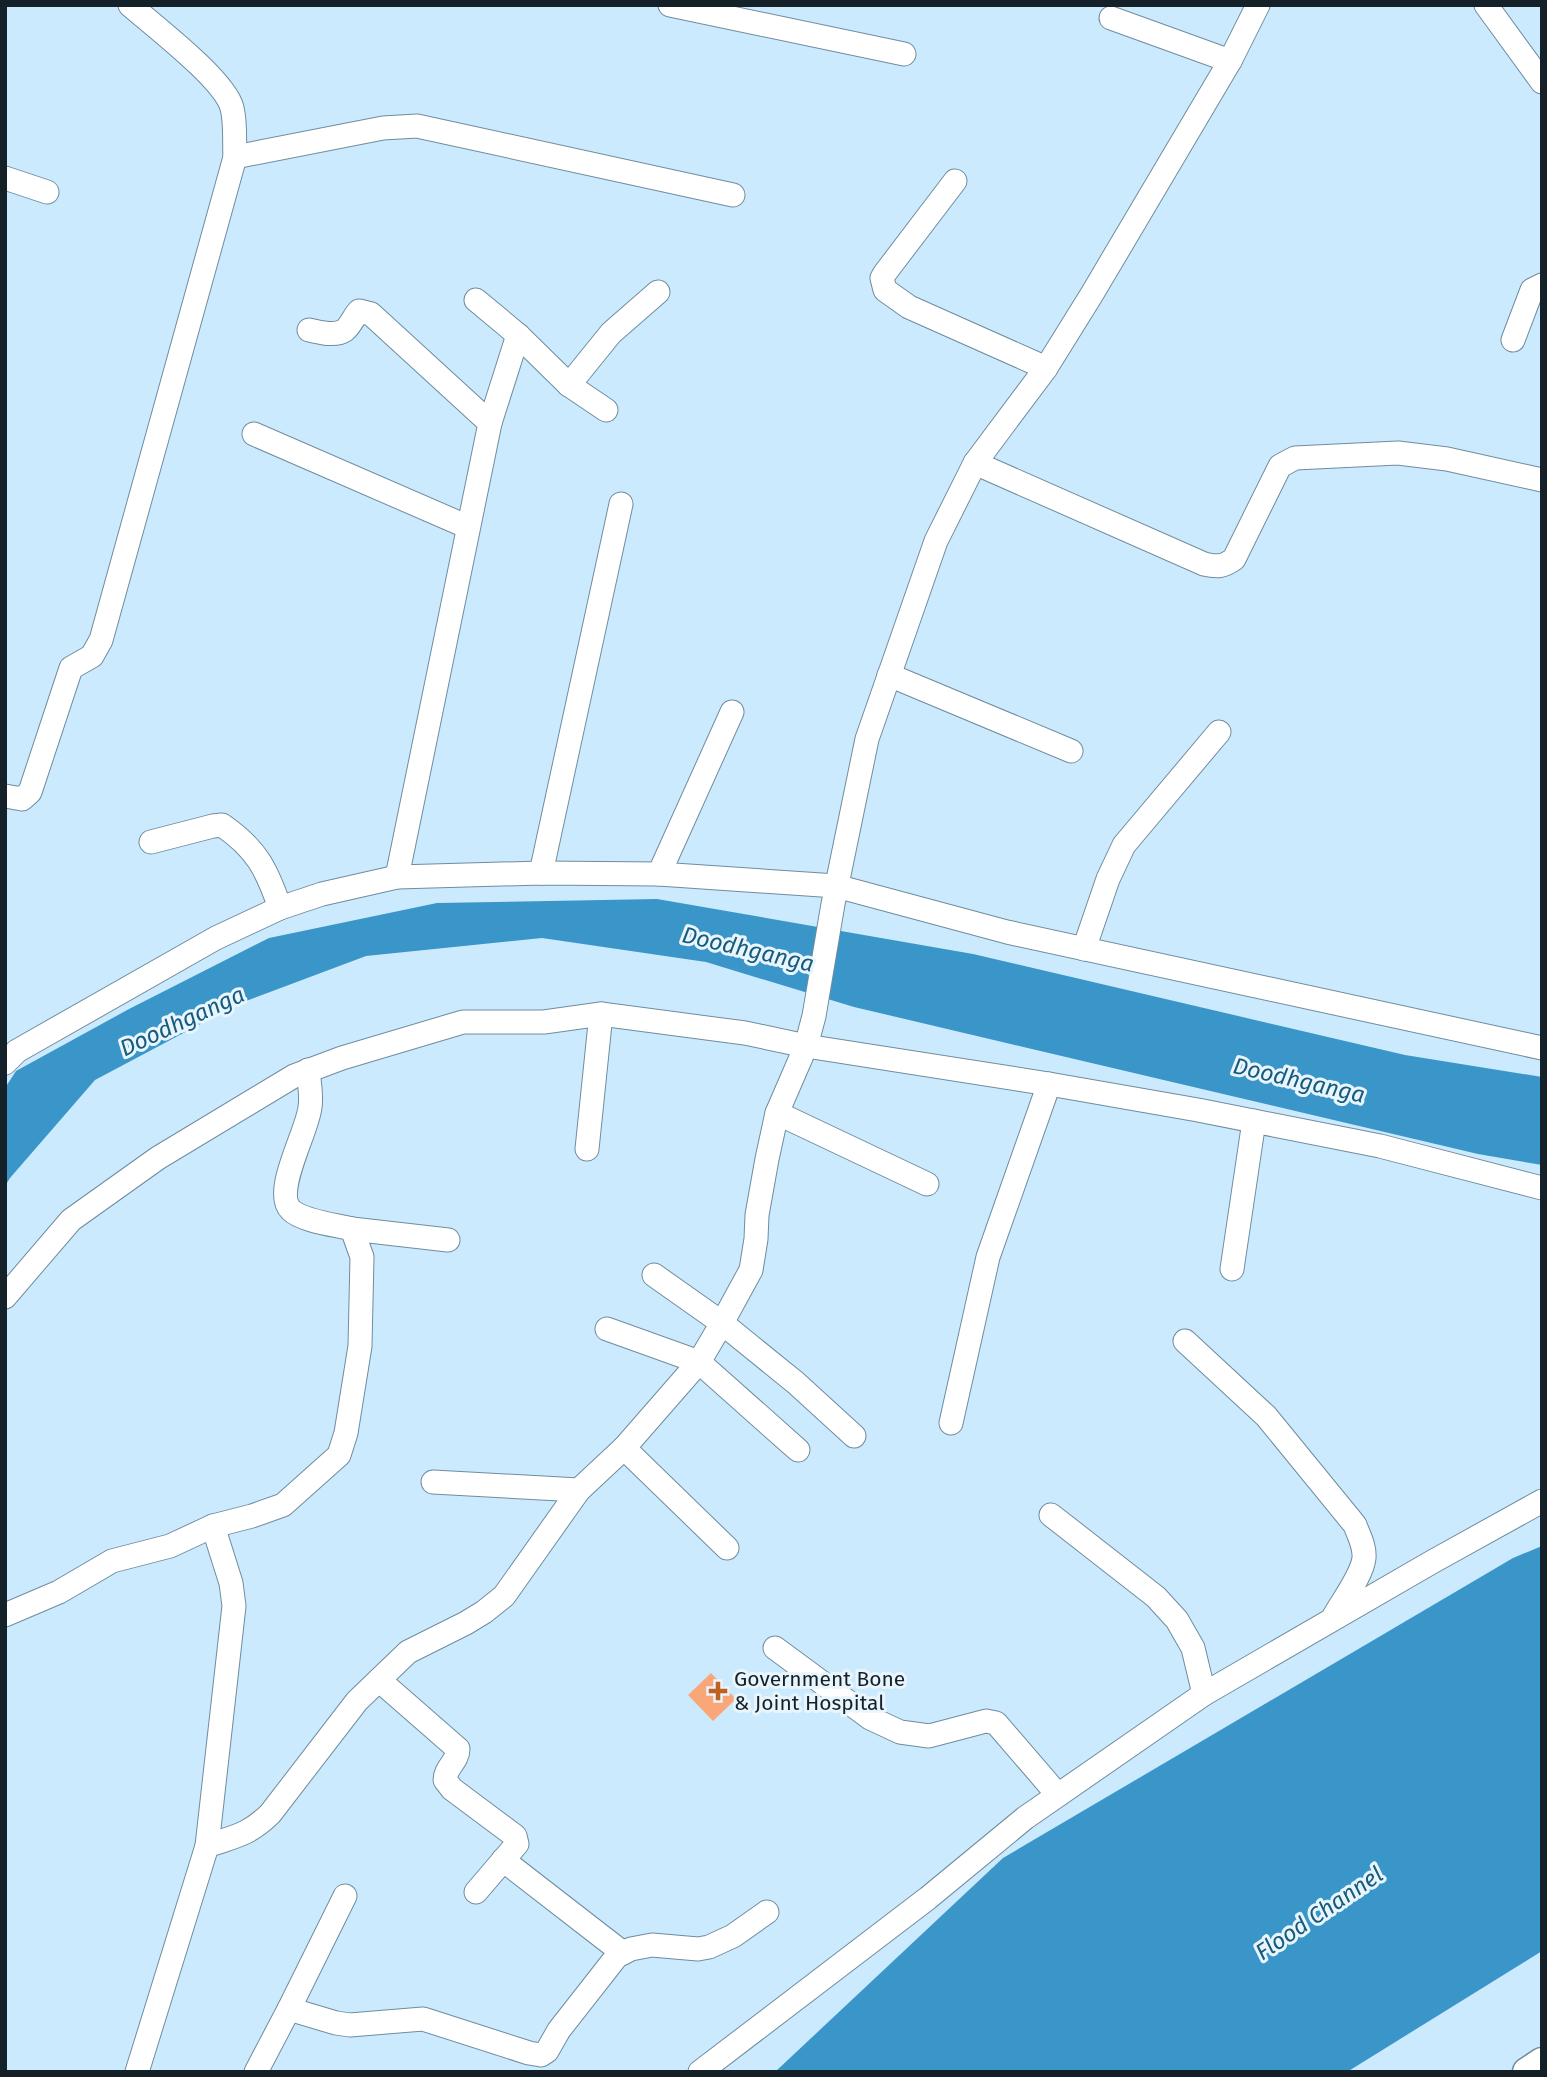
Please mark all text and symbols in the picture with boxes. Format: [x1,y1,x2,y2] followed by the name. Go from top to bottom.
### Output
[679,920,817,978] water label: Doodhganga
[115,980,249,1062] water label: Doodhganga
[1230,1051,1368,1109] water label: Doodhganga
[734,1666,905,1716] place label: Government Bone & Joint Hospital
[708,1681,728,1701] marker: Government Bone & Joint Hospital
[1250,1860,1388,1966] water label: Flood Channel

